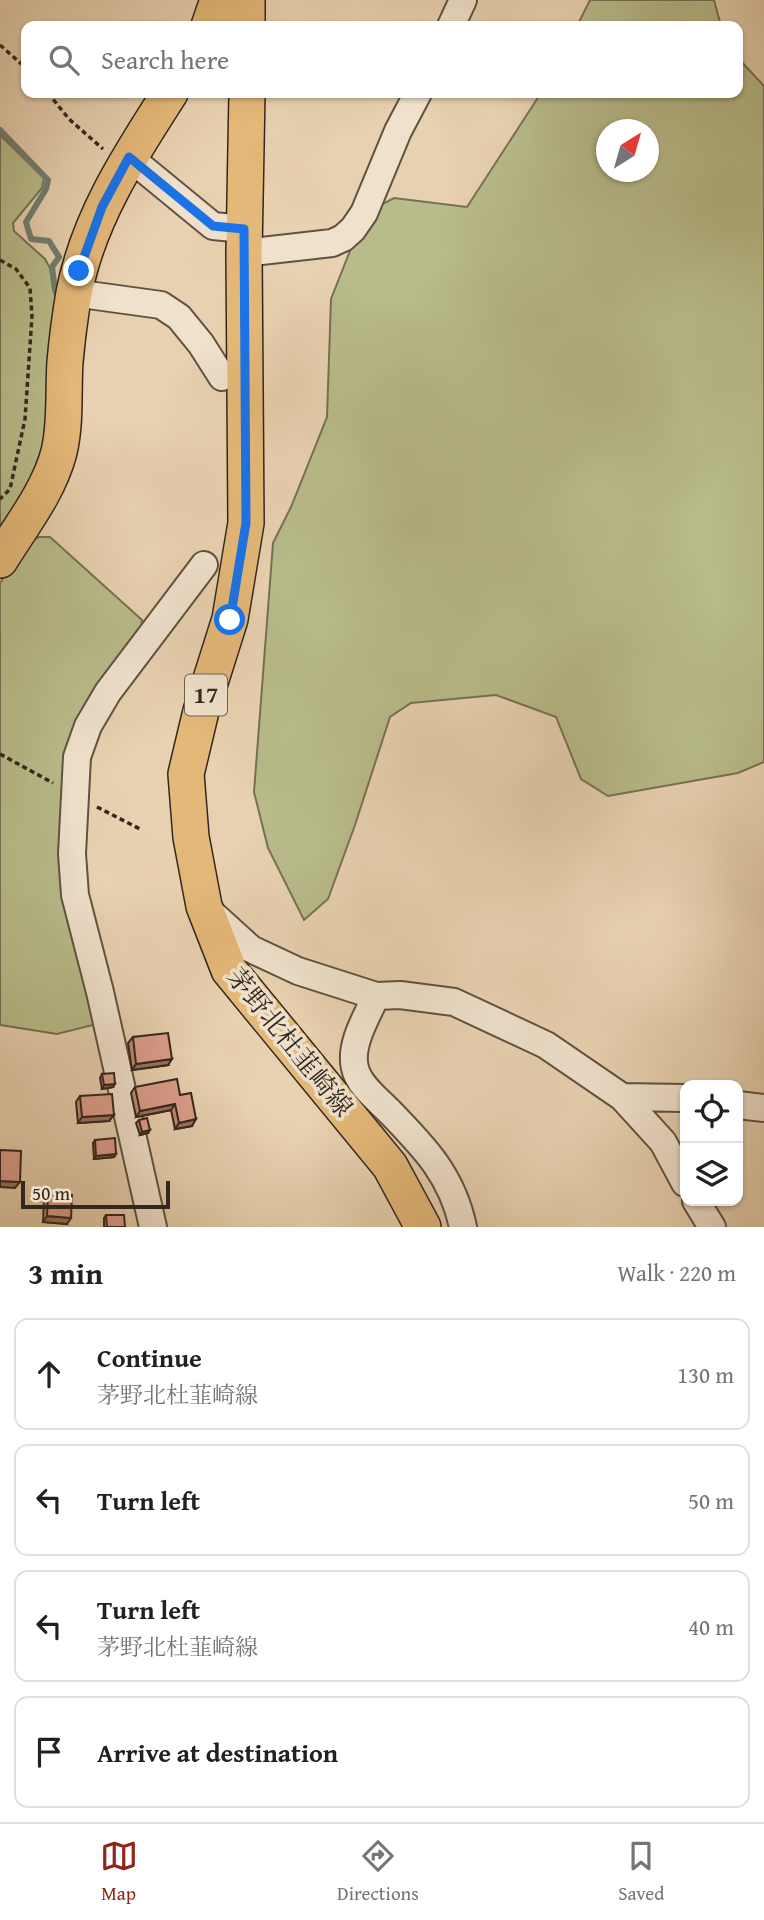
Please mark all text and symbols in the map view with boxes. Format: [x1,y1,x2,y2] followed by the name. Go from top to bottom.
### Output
[21,21,743,98] search box
[101,40,229,79] text: Search here
[45,41,83,79] icon: search
[596,119,659,182] north arrow
[63,255,94,286] route end
[214,604,245,635] route start
[185,674,227,716] road number: 17
[218,959,363,1125] street label: 茅野北杜韮崎線
[680,1080,743,1206] map controls
[680,1080,743,1143] button: locate
[680,1143,743,1206] button: layers
[21,1178,170,1210] scale bar
[32,1179,70,1207] text: 50 m
[28,1251,103,1295] text: 3 min
[617,1256,736,1289] text: Walk · 220 m
[97,1338,202,1377] text: Continue
[30,1355,68,1393] icon: ahead
[677,1358,734,1391] text: 130 m
[97,1378,258,1411] text: 茅野北杜韮崎線
[30,1481,68,1519] icon: left
[97,1481,200,1520] text: Turn left
[688,1484,734,1517] text: 50 m
[97,1590,200,1629] text: Turn left
[30,1607,68,1645] icon: left
[688,1610,734,1643] text: 40 m
[97,1630,258,1663] text: 茅野北杜韮崎線
[30,1733,68,1771] icon: arrive
[97,1733,338,1772] text: Arrive at destination
[100,1837,138,1907] tab: Map
[337,1837,419,1907] tab: Directions
[618,1837,664,1907] tab: Saved

